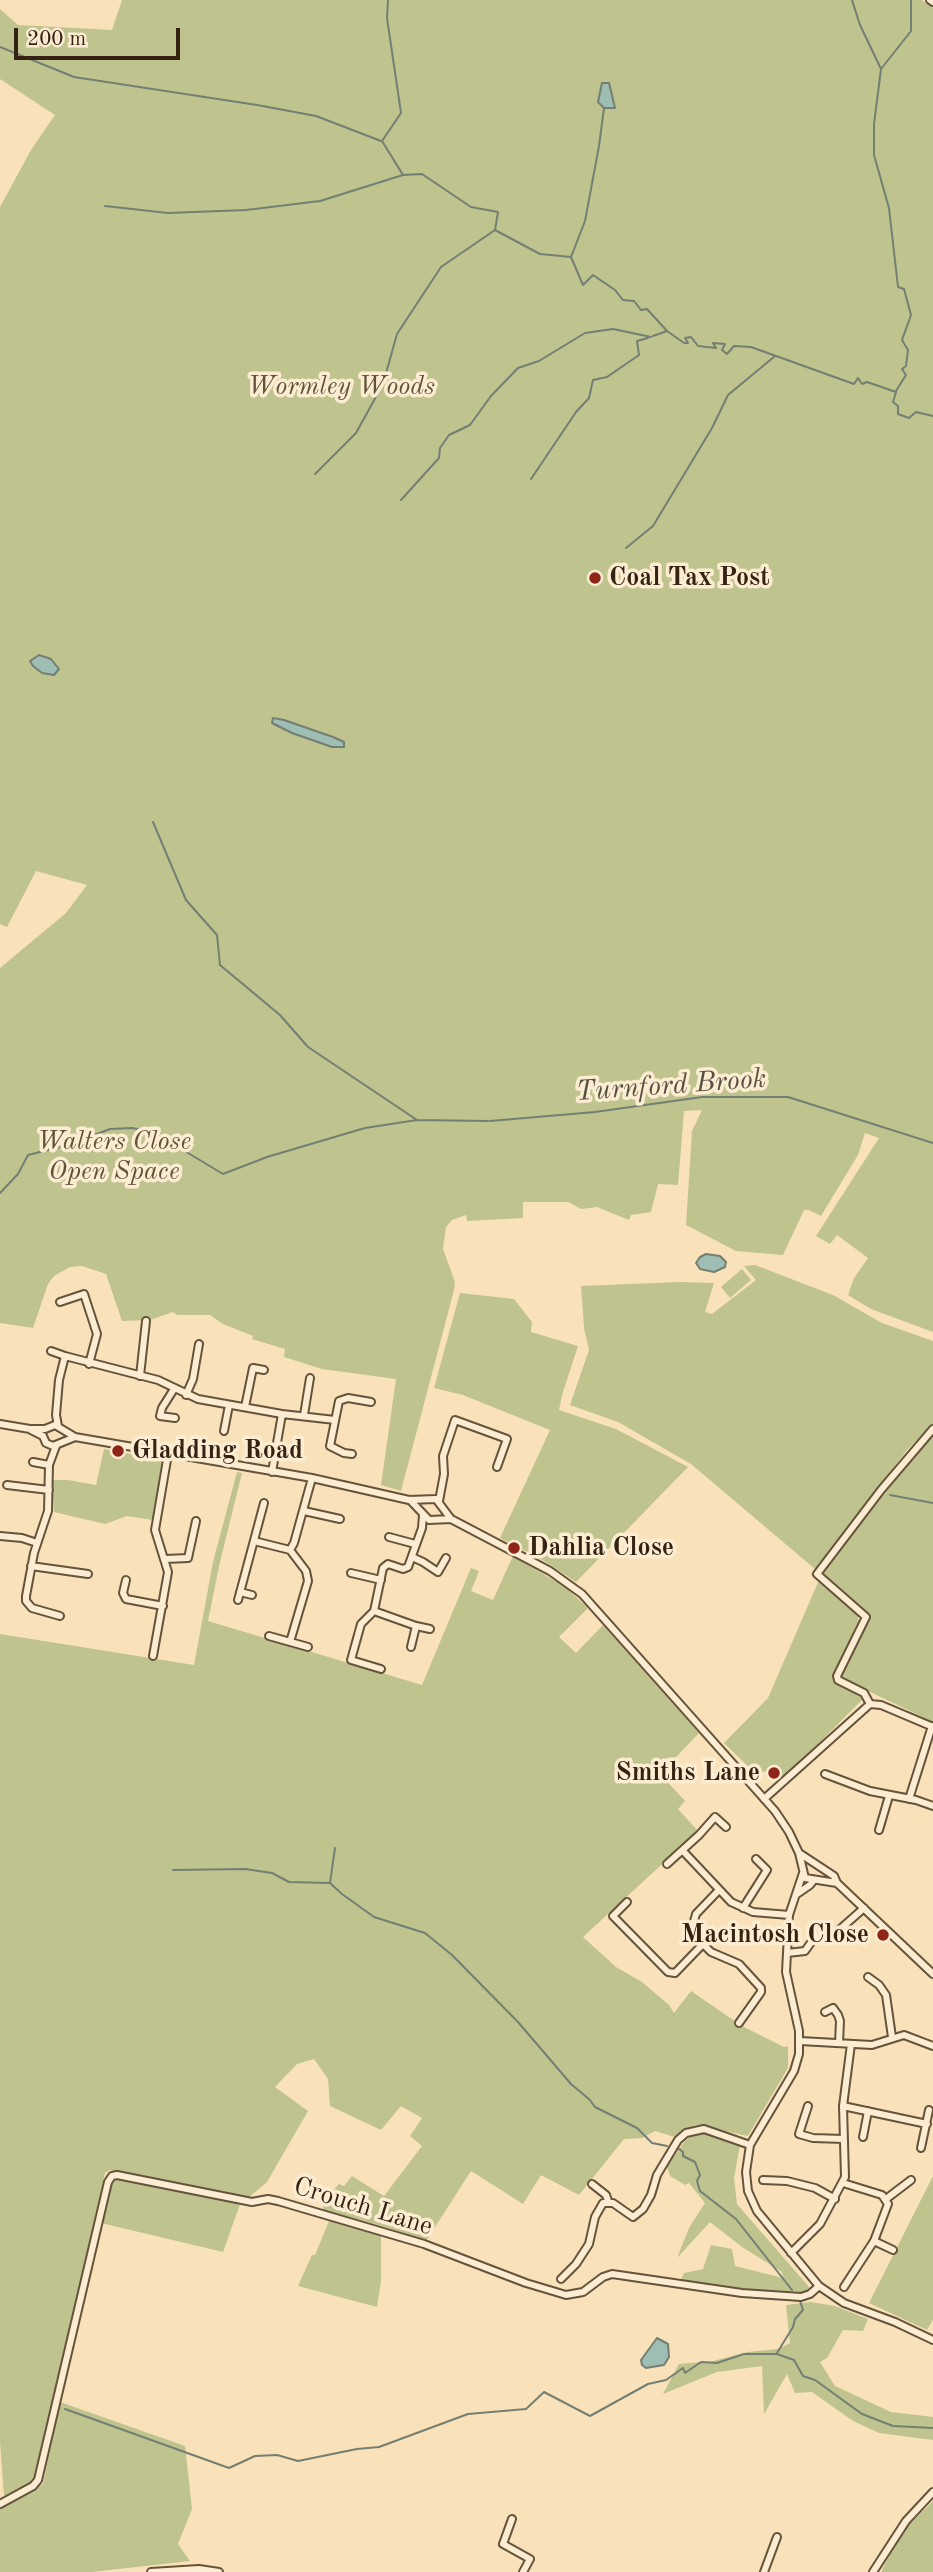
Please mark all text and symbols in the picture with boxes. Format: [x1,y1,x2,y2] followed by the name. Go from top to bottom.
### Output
[18,14,184,58] scale bar
[27,29,86,50] text: 200 m
[247,371,435,403] park label: Wormley Woods
[609,562,770,594] place label: Coal Tax Post
[587,570,603,586] marker: Coal Tax Post
[575,1063,767,1109] water label: Turnford Brook
[37,1126,191,1188] park label: Walters Close Open Space
[132,1435,303,1467] place label: Gladding Road
[110,1443,126,1459] marker: Gladding Road
[528,1532,674,1564] place label: Dahlia Close
[506,1540,522,1556] marker: Dahlia Close
[616,1757,760,1789] place label: Smiths Lane
[766,1765,782,1781] marker: Smiths Lane
[681,1919,869,1951] place label: Macintosh Close
[875,1927,891,1943] marker: Macintosh Close
[290,2171,436,2243] street label: Crouch Lane

